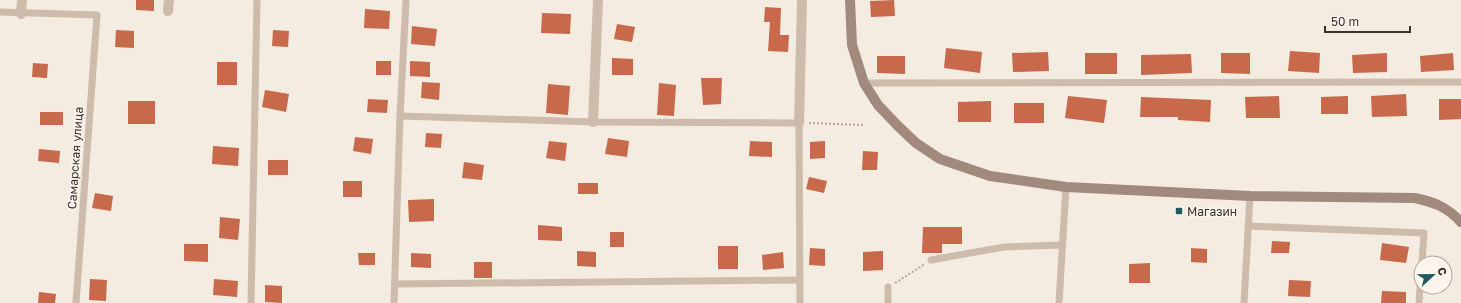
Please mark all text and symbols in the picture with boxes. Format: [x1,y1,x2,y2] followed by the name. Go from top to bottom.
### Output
[1325,8,1410,34] scale bar
[1331,14,1359,29] text: 50 m
[64,106,86,210] street label: Самарская улица
[1187,204,1237,219] place label: Магазин
[1174,206,1184,216] marker: Магазин
[1413,255,1453,295] north arrow
[1435,265,1450,277] text: С

